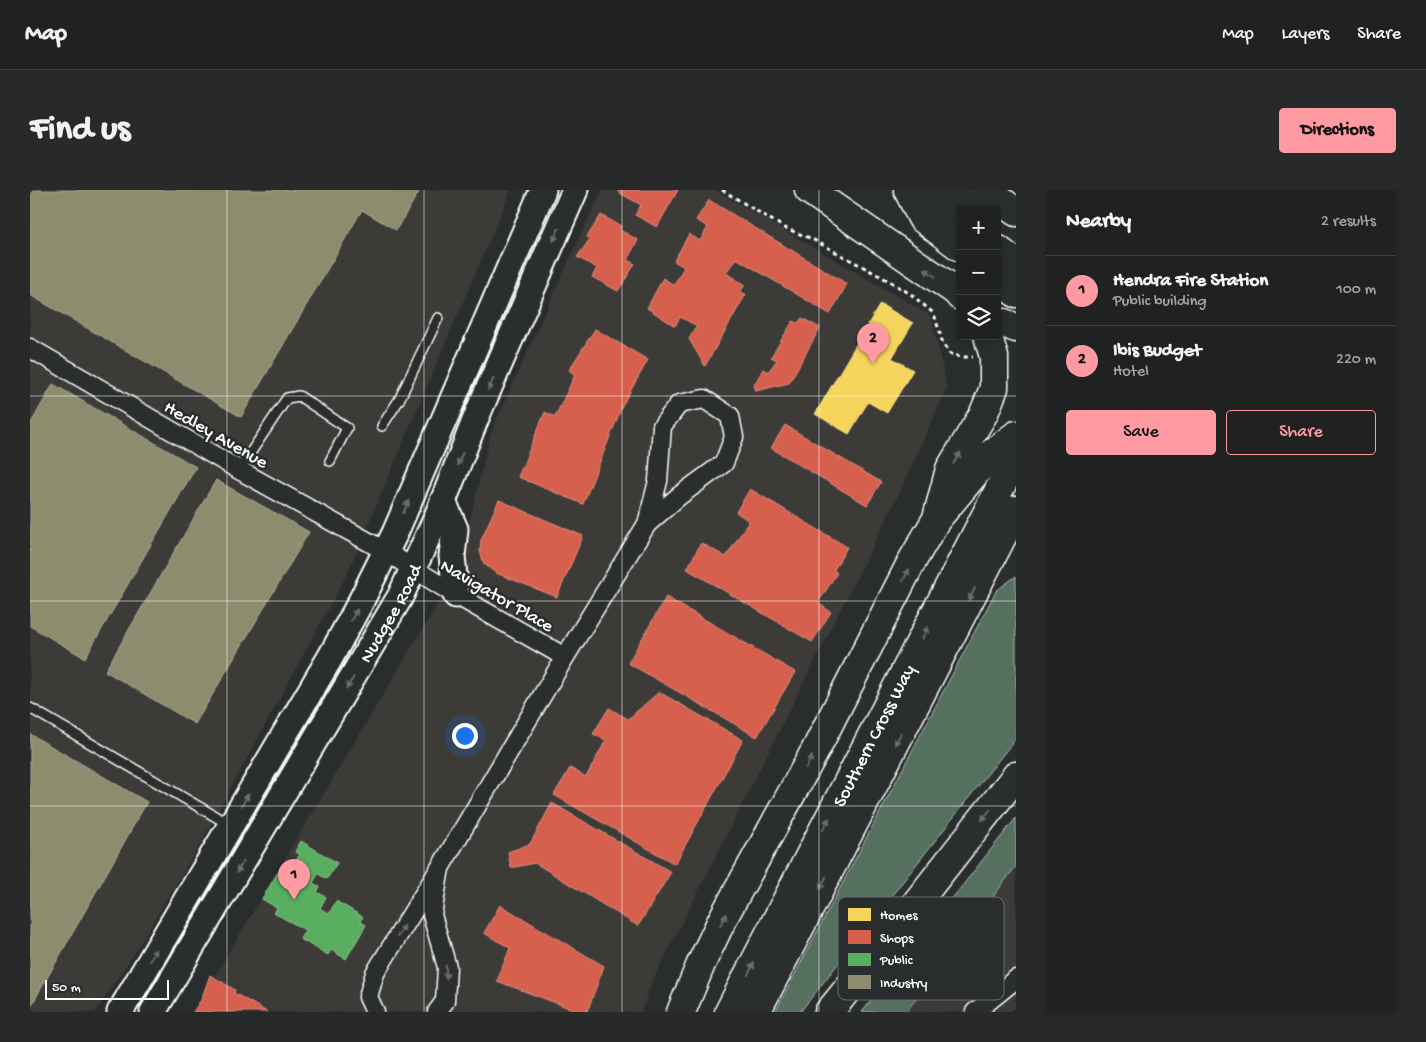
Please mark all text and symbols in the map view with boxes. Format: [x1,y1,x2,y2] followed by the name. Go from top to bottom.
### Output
[25,20,67,49] text: Map
[1222,24,1254,45] text: Map
[1282,24,1329,45] text: Layers
[1357,24,1401,45] text: Share
[1279,108,1396,153] button: Directions
[30,110,130,151] text: Find us
[956,205,1001,340] map controls
[956,205,1001,250] button: +
[1066,210,1131,235] text: Nearby
[1321,213,1376,232] text: 2 results
[551,228,559,242] one-way arrow
[956,250,1001,295] button: −
[923,268,937,278] one-way arrow
[1113,270,1268,293] text: Hendra Fire Station
[1079,281,1085,300] text: 1
[1336,281,1376,300] text: 100 m
[1113,293,1207,312] text: Public building
[956,295,1001,340] button: layers
[857,323,889,364] pin: 2
[1113,340,1201,363] text: Ibis Budget
[1078,351,1086,370] text: 2
[1336,351,1376,370] text: 220 m
[1113,363,1149,382] text: Hotel
[486,377,494,391] one-way arrow
[159,397,272,475] street label: Hedley Avenue
[1066,410,1216,455] button: Save
[1226,410,1376,455] button: Share
[952,451,961,465] one-way arrow
[456,452,464,467] one-way arrow
[402,500,410,514] one-way arrow
[435,555,557,639] street label: Navigator Place
[356,560,429,668] street label: Nudgee Road
[902,568,910,582] one-way arrow
[968,587,976,602] one-way arrow
[350,607,358,622] one-way arrow
[921,626,929,641] one-way arrow
[829,661,922,812] street label: Southern Cross Way
[346,676,355,689] one-way arrow
[452,723,478,749] your location
[893,732,902,745] one-way arrow
[805,755,813,769] one-way arrow
[241,794,250,807] one-way arrow
[981,808,991,822] one-way arrow
[822,817,830,832] one-way arrow
[278,859,310,900] pin: 1
[235,861,244,874] one-way arrow
[819,876,827,890] one-way arrow
[838,897,1004,1000] legend
[880,908,918,925] text: Homes
[719,913,727,927] one-way arrow
[396,925,405,938] one-way arrow
[880,931,914,948] text: Shops
[149,948,158,961] one-way arrow
[879,953,914,970] text: Public
[747,961,755,976] one-way arrow
[442,964,450,980] one-way arrow
[880,976,928,993] text: Industry
[45,977,169,1000] scale bar
[52,980,81,997] text: 50 m

